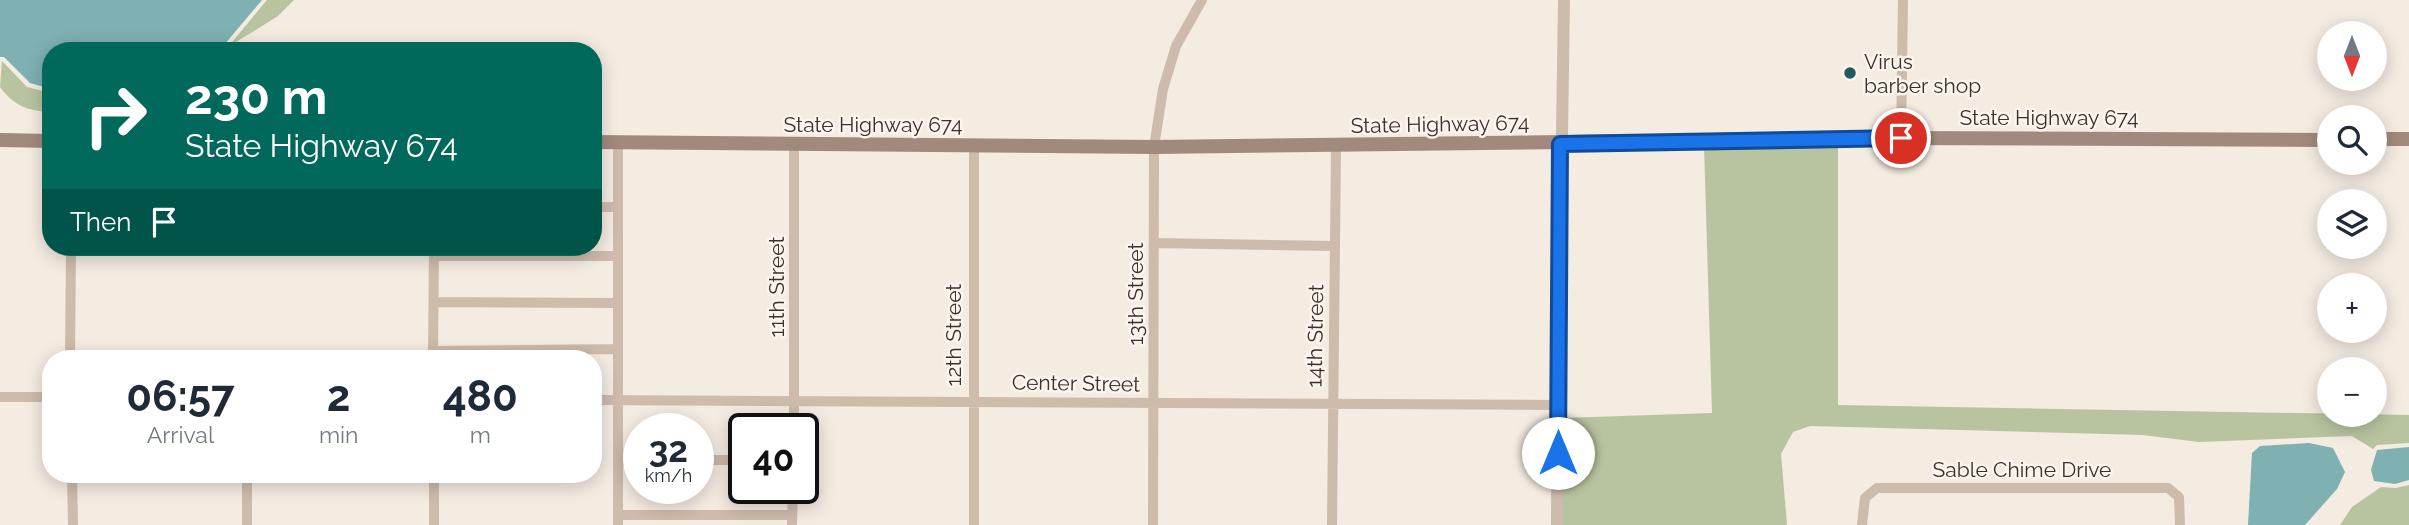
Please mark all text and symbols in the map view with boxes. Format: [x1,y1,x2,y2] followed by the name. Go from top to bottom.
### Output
[2317,21,2387,91] north arrow
[2317,21,2387,427] map controls
[1864,49,1981,98] place label: Virus barber shop
[1842,65,1858,81] marker: Virus barber shop
[185,68,327,125] text: 230 m
[70,70,161,161] icon: right
[1960,105,2138,130] street label: State Highway 674
[2317,105,2387,175] button: search
[1871,108,1931,168] pin
[1350,110,1530,138] street label: State Highway 674
[784,112,962,137] street label: State Highway 674
[1882,119,1920,157] icon: arrive
[185,127,458,164] text: State Highway 674
[2317,189,2387,259] button: layers
[145,203,183,241] icon: arrive
[70,207,131,237] text: Then
[764,237,789,337] street label: 11th Street
[1123,242,1148,346] street label: 13th Street
[2317,273,2387,343] button: +
[941,284,966,386] street label: 12th Street
[1302,284,1328,388] street label: 14th Street
[2317,357,2387,427] button: −
[1012,369,1140,397] street label: Center Street
[126,372,235,421] text: 06:57
[327,372,351,421] text: 2
[443,372,518,421] text: 480
[728,413,819,504] speed limit sign: 40
[1521,416,1595,490] position arrow
[147,421,214,448] text: Arrival
[319,421,358,448] text: min
[470,421,491,448] text: m
[649,429,688,470] text: 32
[1933,457,2111,482] street label: Sable Chime Drive
[645,465,692,486] text: km/h

